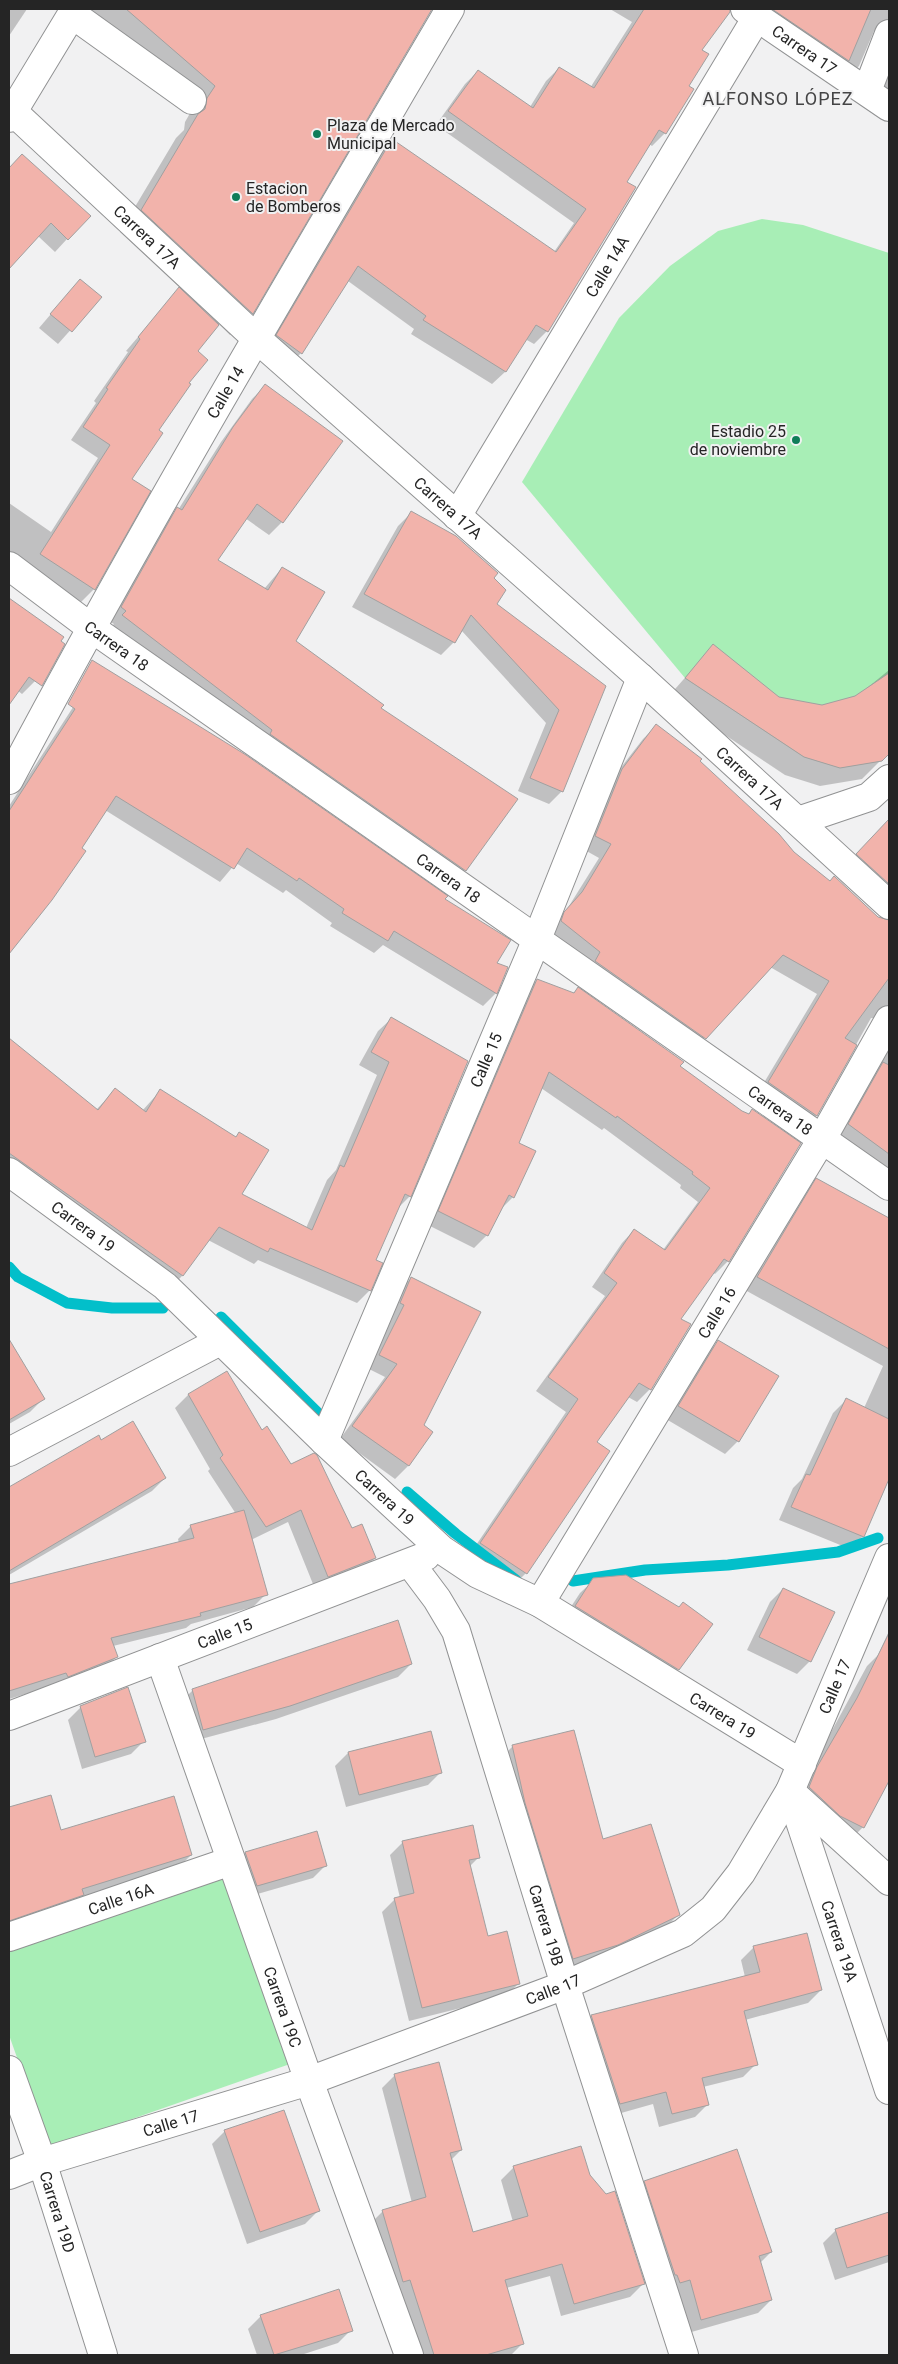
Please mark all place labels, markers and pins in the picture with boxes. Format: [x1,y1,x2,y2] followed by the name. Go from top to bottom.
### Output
[327,116,455,153] place label: Plaza de Mercado Municipal
[311,128,323,140] marker: Plaza de Mercado Municipal
[246,179,341,216] place label: Estacion de Bomberos
[230,191,242,203] marker: Estacion de Bomberos
[690,422,786,459] place label: Estadio 25 de noviembre
[790,434,802,446] marker: Estadio 25 de noviembre

